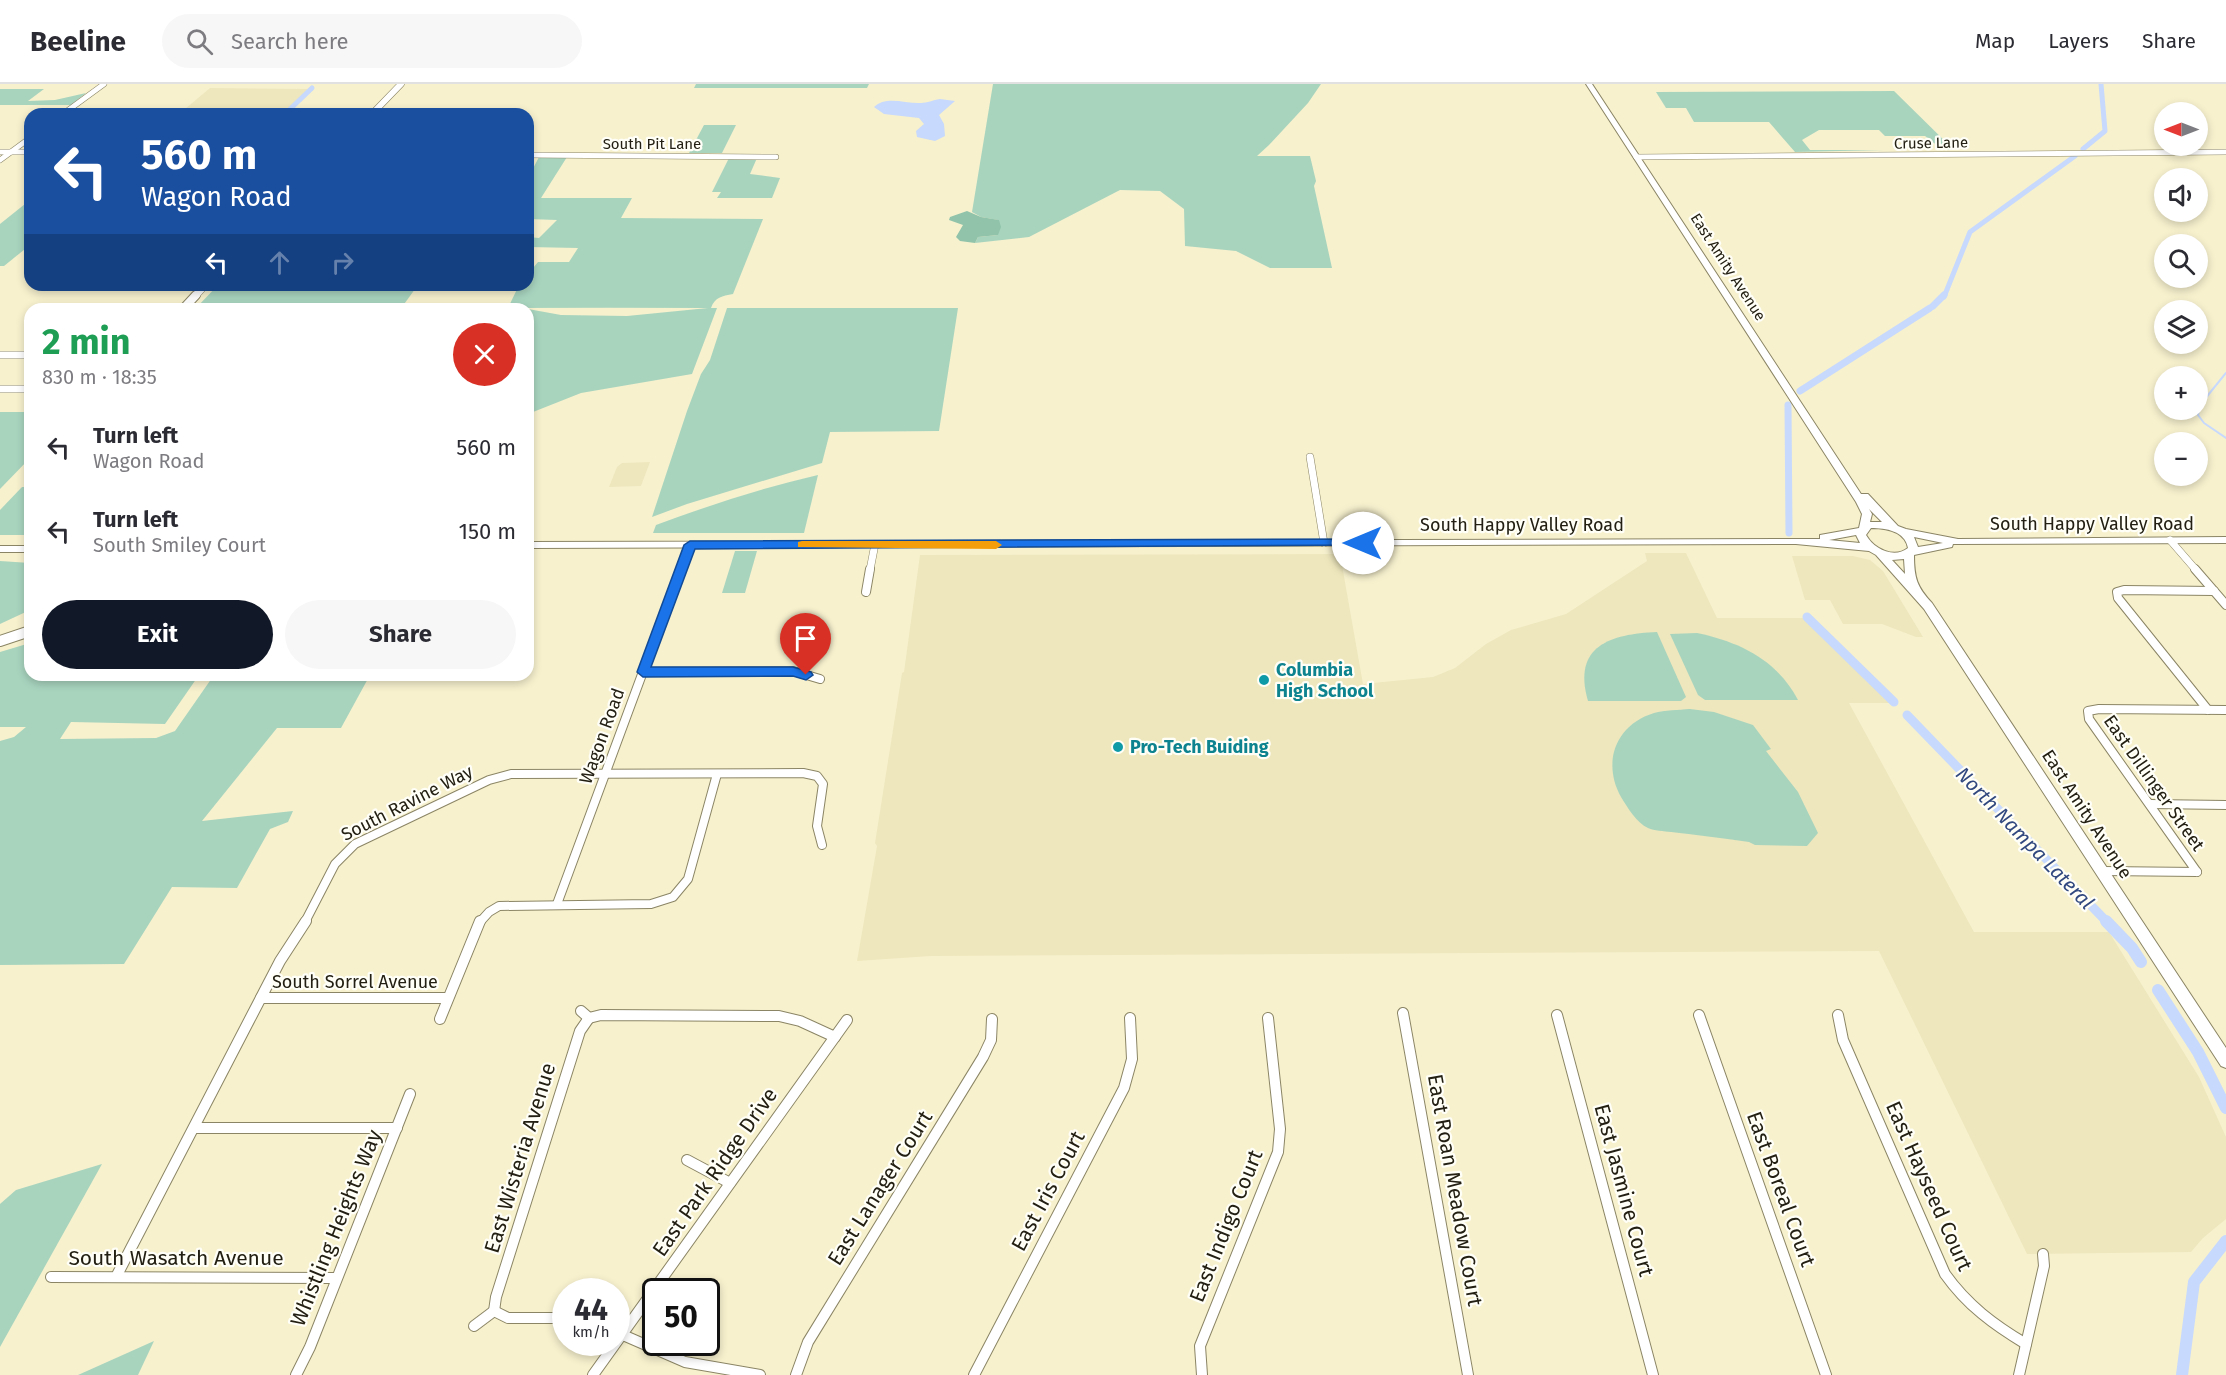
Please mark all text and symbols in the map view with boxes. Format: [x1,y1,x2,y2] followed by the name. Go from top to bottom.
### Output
[162,14,582,68] search box
[30,25,126,58] text: Beeline
[183,25,216,58] icon: search
[231,28,349,55] text: Search here
[1975,28,2015,54] text: Map
[2048,28,2109,54] text: Layers
[2142,28,2196,54] text: Share
[2154,102,2208,156] north arrow
[2154,102,2208,486] map controls
[141,130,257,180] text: 560 m
[42,132,120,210] icon: left
[1894,133,1968,153] street label: Cruse Lane
[603,135,701,153] street label: South Pit Lane
[2154,168,2208,222] button: sound
[141,181,292,213] text: Wagon Road
[1687,210,1769,324] street label: East Amity Avenue
[2154,234,2208,288] button: search
[200,246,233,279] icon: left
[263,246,296,279] icon: ahead
[326,246,359,279] icon: right
[2154,300,2208,354] button: layers
[42,320,131,364] text: 2 min
[453,323,516,386] button: close
[42,365,157,389] text: 830 m · 18:35
[2154,366,2208,420] button: +
[93,422,178,449] text: Turn left
[42,431,75,464] icon: left
[2154,432,2208,486] button: −
[456,434,516,461] text: 560 m
[93,449,205,473] text: Wagon Road
[93,506,178,533] text: Turn left
[1331,511,1395,575] position arrow
[1990,513,2194,535] street label: South Happy Valley Road
[1420,514,1624,536] street label: South Happy Valley Road
[42,515,75,548] icon: left
[458,518,516,545] text: 150 m
[93,533,266,557] text: South Smiley Court
[42,600,273,669] button: Exit
[285,600,516,669] button: Share
[780,613,831,675] pin
[789,622,822,655] icon: arrive
[1276,659,1374,702] place label: Columbia High School
[1257,673,1271,687] marker: Columbia High School
[575,685,629,787] street label: Wagon Road
[2099,711,2209,856] street label: East Dillinger Street
[1130,736,1269,758] place label: Pro-Tech Buiding
[1111,740,1125,754] marker: Pro-Tech Buiding
[2037,745,2137,883] street label: East Amity Avenue
[338,760,477,846] street label: South Ravine Way
[1951,762,2099,914] water label: North Nampa Lateral
[272,971,438,993] street label: South Sorrel Avenue
[479,1060,561,1256] street label: East Wisteria Avenue
[1422,1072,1488,1308] street label: East Roan Meadow Court
[647,1083,783,1261] street label: East Park Ridge Drive
[1880,1097,1978,1275] street label: East Hayseed Court
[1588,1101,1660,1279] street label: East Jasmine Court
[822,1105,938,1270] street label: East Lanager Court
[1741,1108,1821,1271] street label: East Boreal Court
[285,1125,388,1330] street label: Whistling Heights Way
[1005,1126,1091,1255] street label: East Iris Court
[1184,1146,1269,1306] street label: East Indigo Court
[68,1245,284,1271] street label: South Wasatch Avenue
[642,1278,720,1356] speed limit sign: 50
[574,1292,608,1328] text: 44
[572,1323,610,1341] text: km/h

